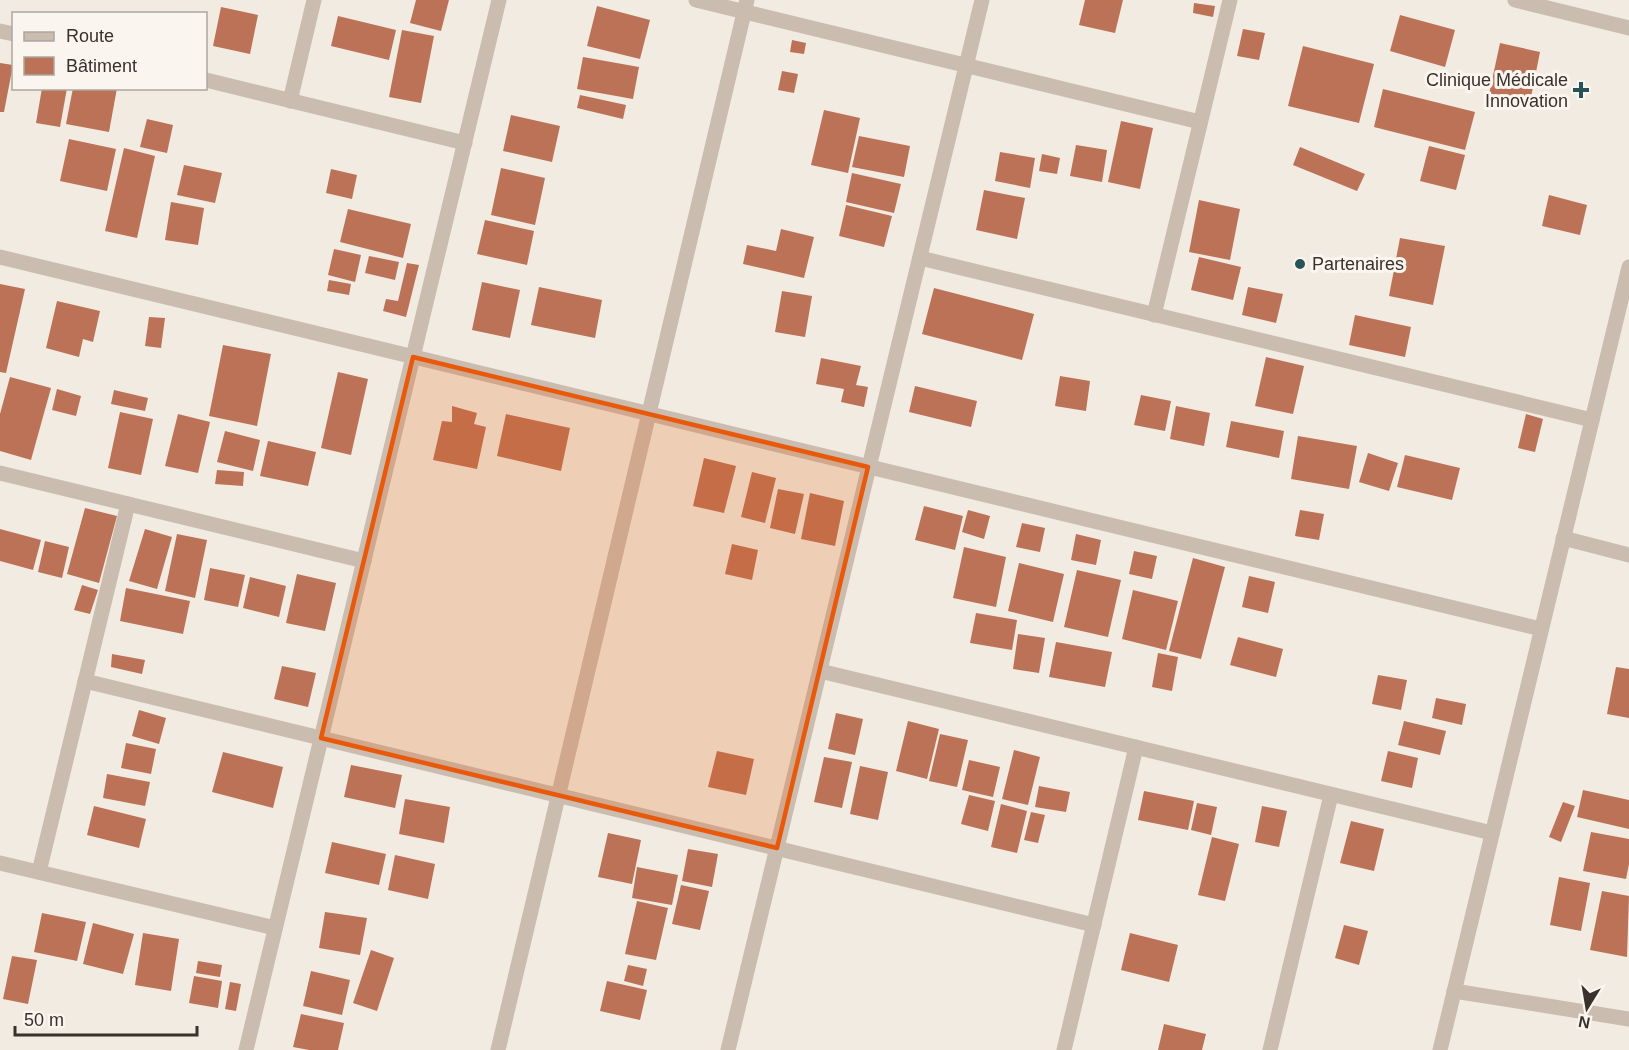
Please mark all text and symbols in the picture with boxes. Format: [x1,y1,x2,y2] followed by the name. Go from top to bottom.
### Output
[12,12,207,90] legend
[66,26,114,46] text: Route
[66,56,137,76] text: Bâtiment
[1426,70,1568,111] place label: Clinique Médicale Innovation
[1572,81,1590,99] marker: Clinique Médicale Innovation
[1312,254,1404,274] place label: Partenaires
[1293,257,1307,271] marker: Partenaires
[1557,978,1617,1038] north arrow
[15,999,196,1037] scale bar
[24,1010,64,1030] text: 50 m
[1577,1013,1592,1032] text: N

